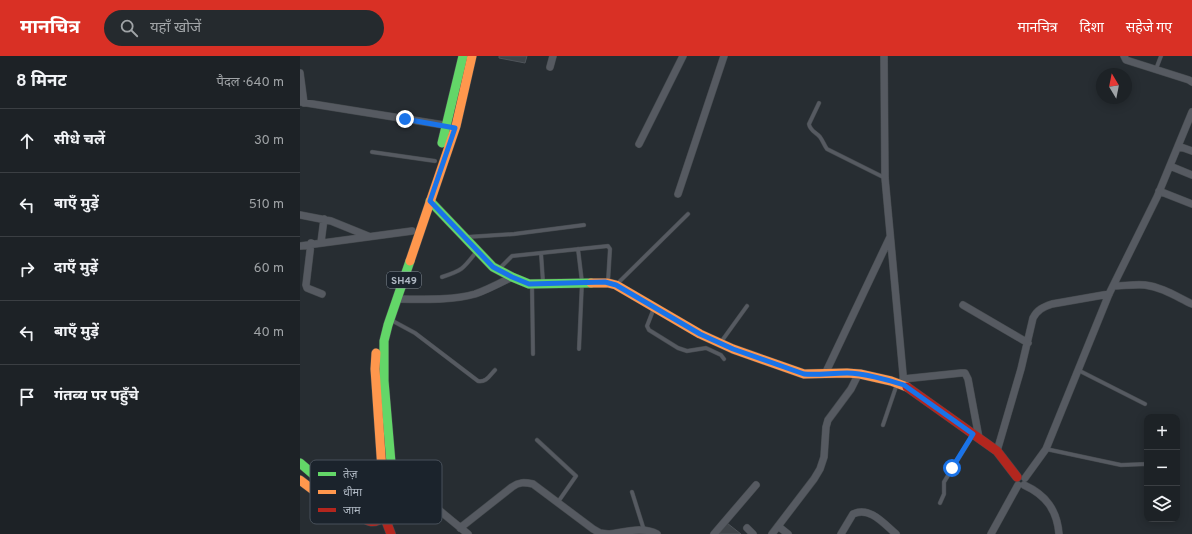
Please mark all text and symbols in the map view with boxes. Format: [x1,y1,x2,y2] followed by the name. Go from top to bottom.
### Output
[104,10,384,46] search box
[20,16,80,40] text: मानचित्र
[118,17,140,39] icon: search
[150,19,201,38] text: यहाँ खोजें
[1018,20,1058,37] text: मानचित्र
[1080,20,1104,37] text: दिशा
[1126,20,1172,37] text: सहेजे गए
[1096,68,1132,104] north arrow
[16,71,67,93] text: 8 मिनट
[217,75,284,91] text: पैदल · 640 m
[396,110,414,128] route end
[16,130,38,152] icon: ahead
[54,131,105,150] text: सीधे चलें
[254,133,284,149] text: 30 m
[16,194,38,216] icon: left
[54,195,99,214] text: बाएँ मुड़ें
[249,197,284,213] text: 510 m
[16,258,38,280] icon: right
[54,259,98,278] text: दाएँ मुड़ें
[254,261,284,277] text: 60 m
[387,272,421,288] road number: SH49
[16,322,38,344] icon: left
[54,323,99,342] text: बाएँ मुड़ें
[254,325,284,341] text: 40 m
[16,386,38,408] icon: arrive
[54,387,139,406] text: गंतव्य पर पहुँचे
[1144,414,1180,522] map controls
[1144,414,1180,450] button: +
[1144,450,1180,486] button: −
[943,459,961,477] route start
[310,460,442,524] legend
[343,468,358,482] text: तेज़
[343,486,362,500] text: धीमा
[1144,486,1180,522] button: layers
[343,504,361,518] text: जाम

